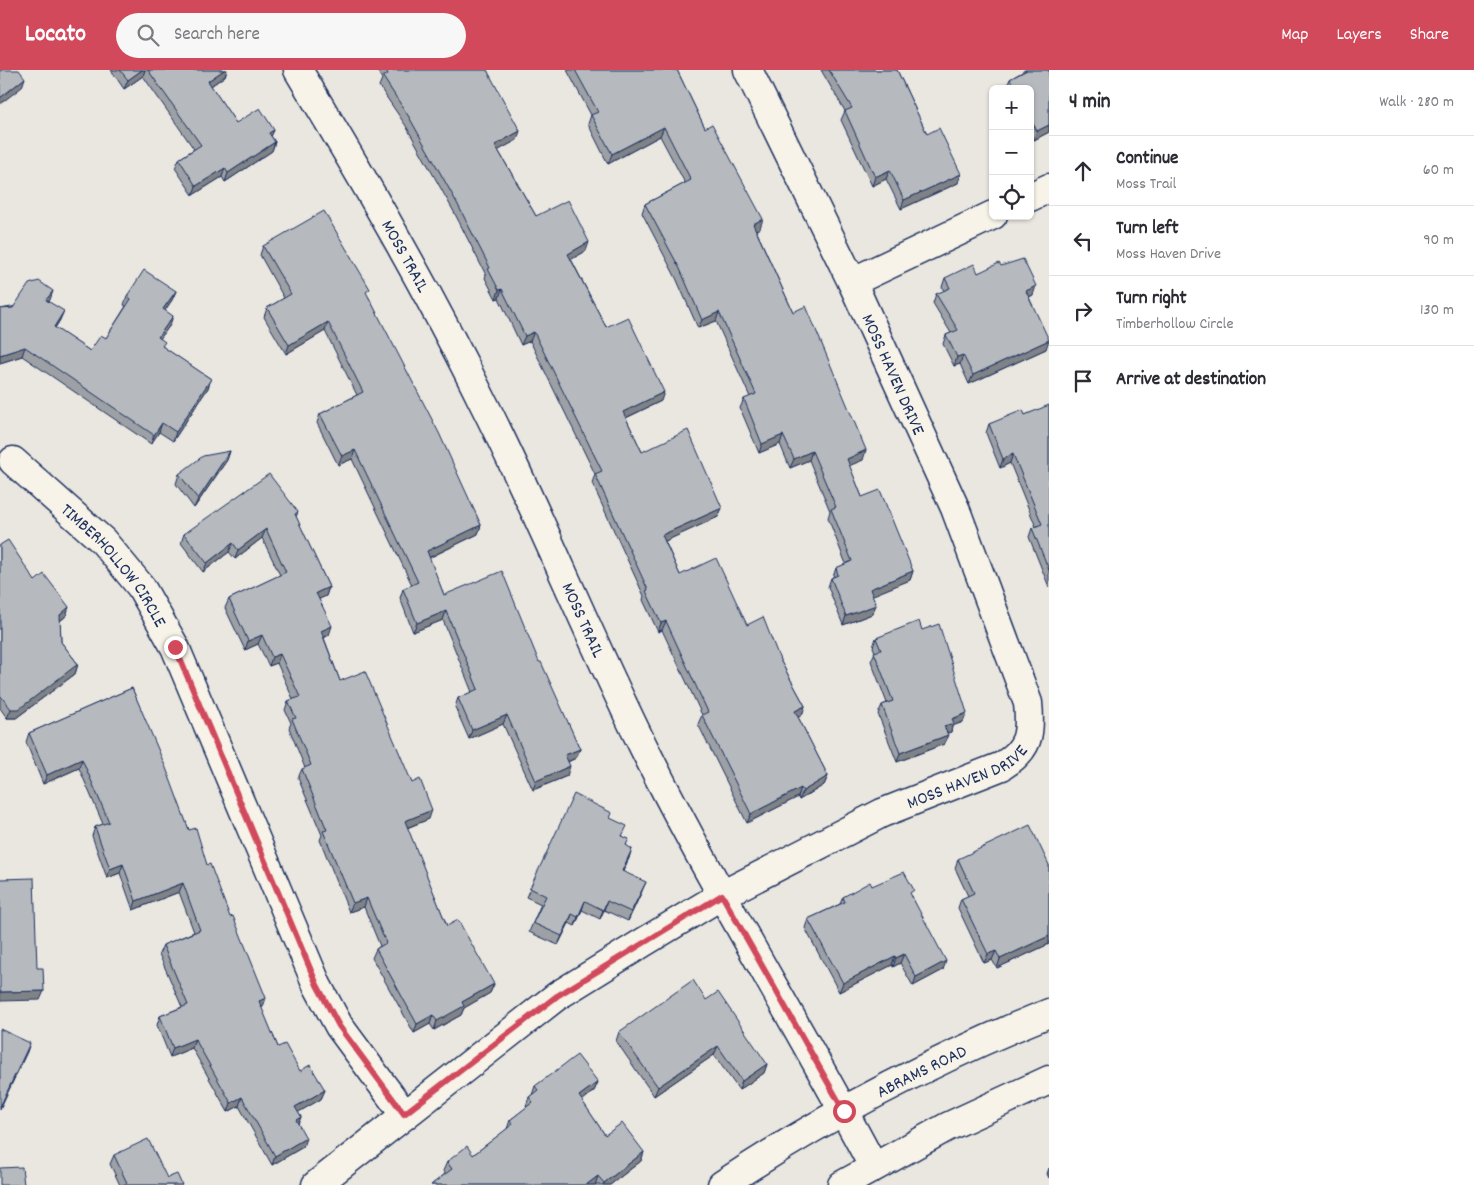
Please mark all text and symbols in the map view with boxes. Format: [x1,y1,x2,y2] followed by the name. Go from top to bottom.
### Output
[116,13,466,58] search box
[25,18,86,52] text: Locato
[134,21,162,49] icon: search
[174,22,260,49] text: Search here
[1281,23,1308,48] text: Map
[1336,23,1382,48] text: Layers
[1410,23,1449,48] text: Share
[989,85,1034,220] map controls
[989,85,1034,130] button: +
[1069,88,1111,118] text: 4 min
[1379,91,1454,114] text: Walk · 280 m
[989,130,1034,175] button: −
[1116,146,1178,173] text: Continue
[1069,157,1097,185] icon: ahead
[1423,159,1454,182] text: 60 m
[1116,173,1176,196] text: Moss Trail
[989,175,1034,220] button: locate
[374,216,434,298] street label: MOSS TRAIL
[1116,216,1179,243] text: Turn left
[1069,227,1097,255] icon: left
[1423,229,1454,252] text: 90 m
[1116,243,1221,266] text: Moss Haven Drive
[1116,286,1187,313] text: Turn right
[1069,297,1097,325] icon: right
[1420,299,1454,322] text: 130 m
[854,310,930,440] street label: MOSS HAVEN DRIVE
[1116,313,1233,336] text: Timberhollow Circle
[1069,367,1097,395] icon: arrive
[1116,367,1266,394] text: Arrive at destination
[54,499,171,632] street label: TIMBERHOLLOW CIRCLE
[554,579,610,663] street label: MOSS TRAIL
[164,636,187,659] route end
[904,741,1035,817] street label: MOSS HAVEN DRIVE
[873,1040,972,1106] street label: ABRAMS ROAD
[833,1100,856,1123] route start

